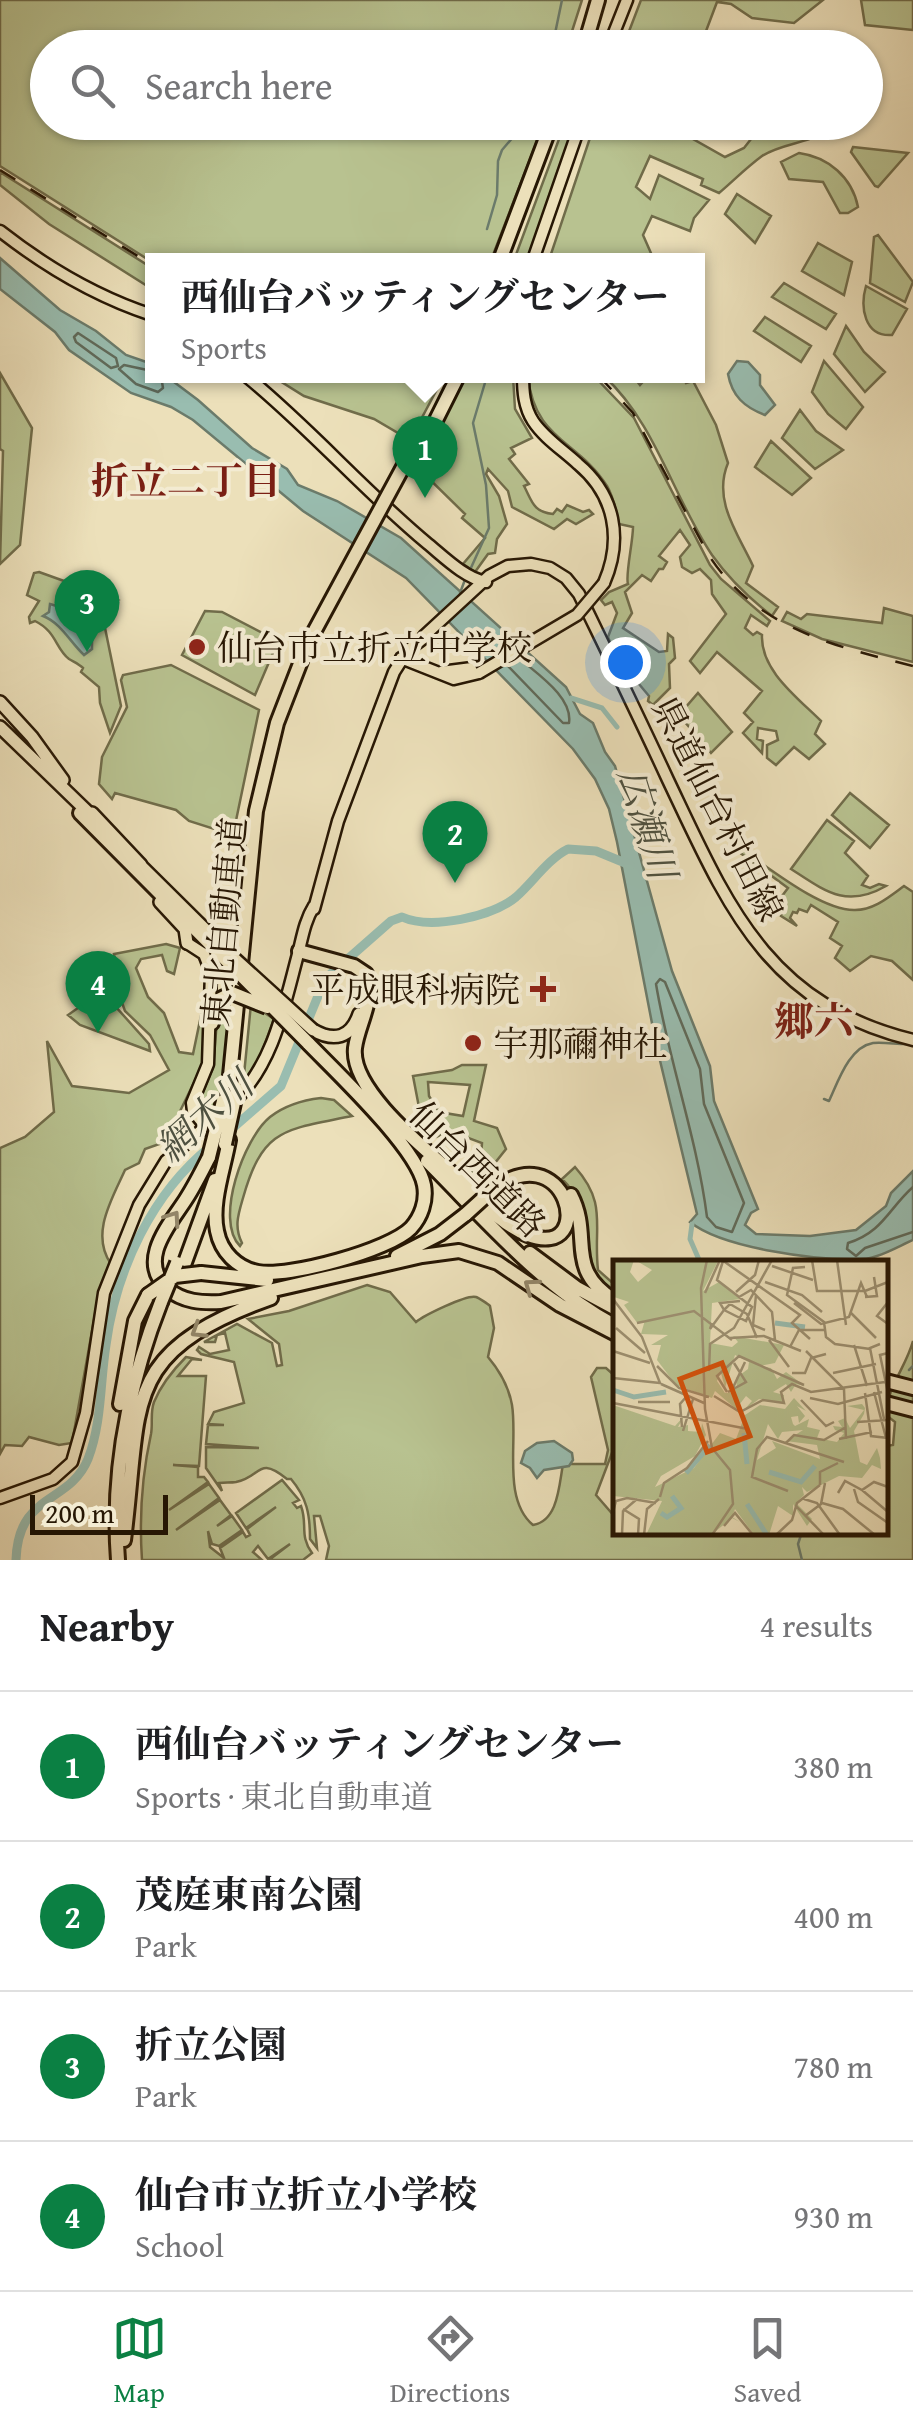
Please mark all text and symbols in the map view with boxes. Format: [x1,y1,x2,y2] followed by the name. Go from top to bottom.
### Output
[30,30,883,140] search box
[145,57,333,113] text: Search here
[65,58,120,113] icon: search
[145,253,705,383] popup
[181,268,669,324] text: 西仙台バッティングセンター
[181,324,267,371] text: Sports
[392,416,458,498] pin: 1
[91,452,281,508] district label: 折立二丁目
[54,570,120,652] pin: 3
[217,622,532,673] place label: 仙台市立折立中学校
[186,636,208,658] marker: 仙台市立折立中学校
[600,637,651,688] your location
[640,688,796,930] street label: 県道仙台村田線
[605,760,693,890] water label: 広瀬川
[422,800,488,883] pin: 2
[189,815,259,1029] street label: 東北自動車道
[66,950,130,1033] pin: 4
[310,964,520,1015] place label: 平成眼科病院
[530,976,556,1002] marker: 平成眼科病院
[774,991,854,1050] district label: 郷六
[493,1018,668,1069] place label: 宇那禰神社
[462,1032,484,1054] marker: 宇那禰神社
[143,1054,268,1175] water label: 網木川
[398,1089,558,1249] street label: 仙台西道路
[161,1211,179,1229] one-way arrow
[613,1260,888,1535] inset map
[524,1280,542,1297] one-way arrow
[191,1318,209,1337] one-way arrow
[30,1490,168,1534] scale bar
[45,1492,114,1533] text: 200 m
[40,1595,174,1656] text: Nearby
[760,1602,873,1649] text: 4 results
[135,1715,624,1771] text: 西仙台バッティングセンター
[64,1743,81,1790] text: 1
[794,1743,873,1790] text: 380 m
[135,1773,433,1820] text: Sports · 東北自動車道
[135,1866,363,1922] text: 茂庭東南公園
[64,1893,81,1940] text: 2
[794,1893,873,1940] text: 400 m
[135,1922,197,1969] text: Park
[135,2016,287,2072] text: 折立公園
[64,2043,81,2090] text: 3
[794,2043,873,2090] text: 780 m
[135,2072,197,2119] text: Park
[135,2166,477,2222] text: 仙台市立折立小学校
[64,2193,81,2240] text: 4
[794,2193,873,2240] text: 930 m
[135,2222,224,2269] text: School
[112,2311,167,2412] tab: Map
[390,2311,510,2412] tab: Directions
[734,2311,801,2412] tab: Saved

